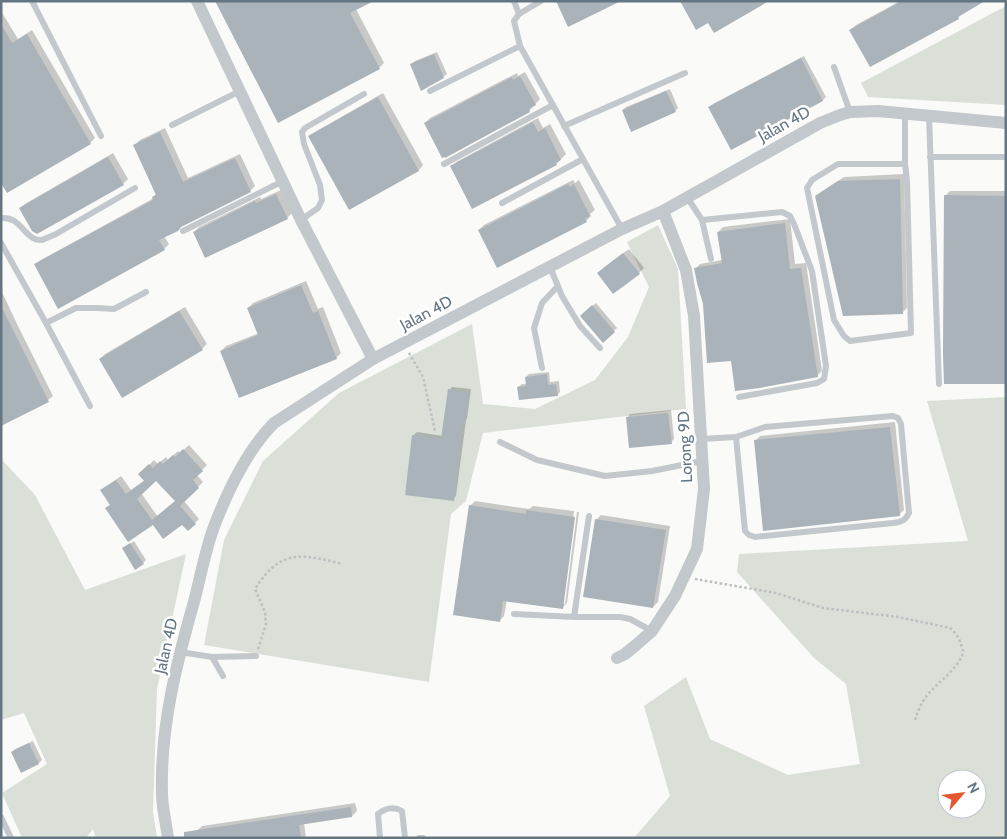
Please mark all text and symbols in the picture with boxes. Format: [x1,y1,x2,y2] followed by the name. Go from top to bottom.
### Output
[754,102,813,146] street label: Jalan 4D
[396,291,455,335] street label: Jalan 4D
[674,411,696,483] street label: Lorong 9D
[150,616,182,677] street label: Jalan 4D
[937,769,987,819] north arrow
[963,779,984,796] text: N

